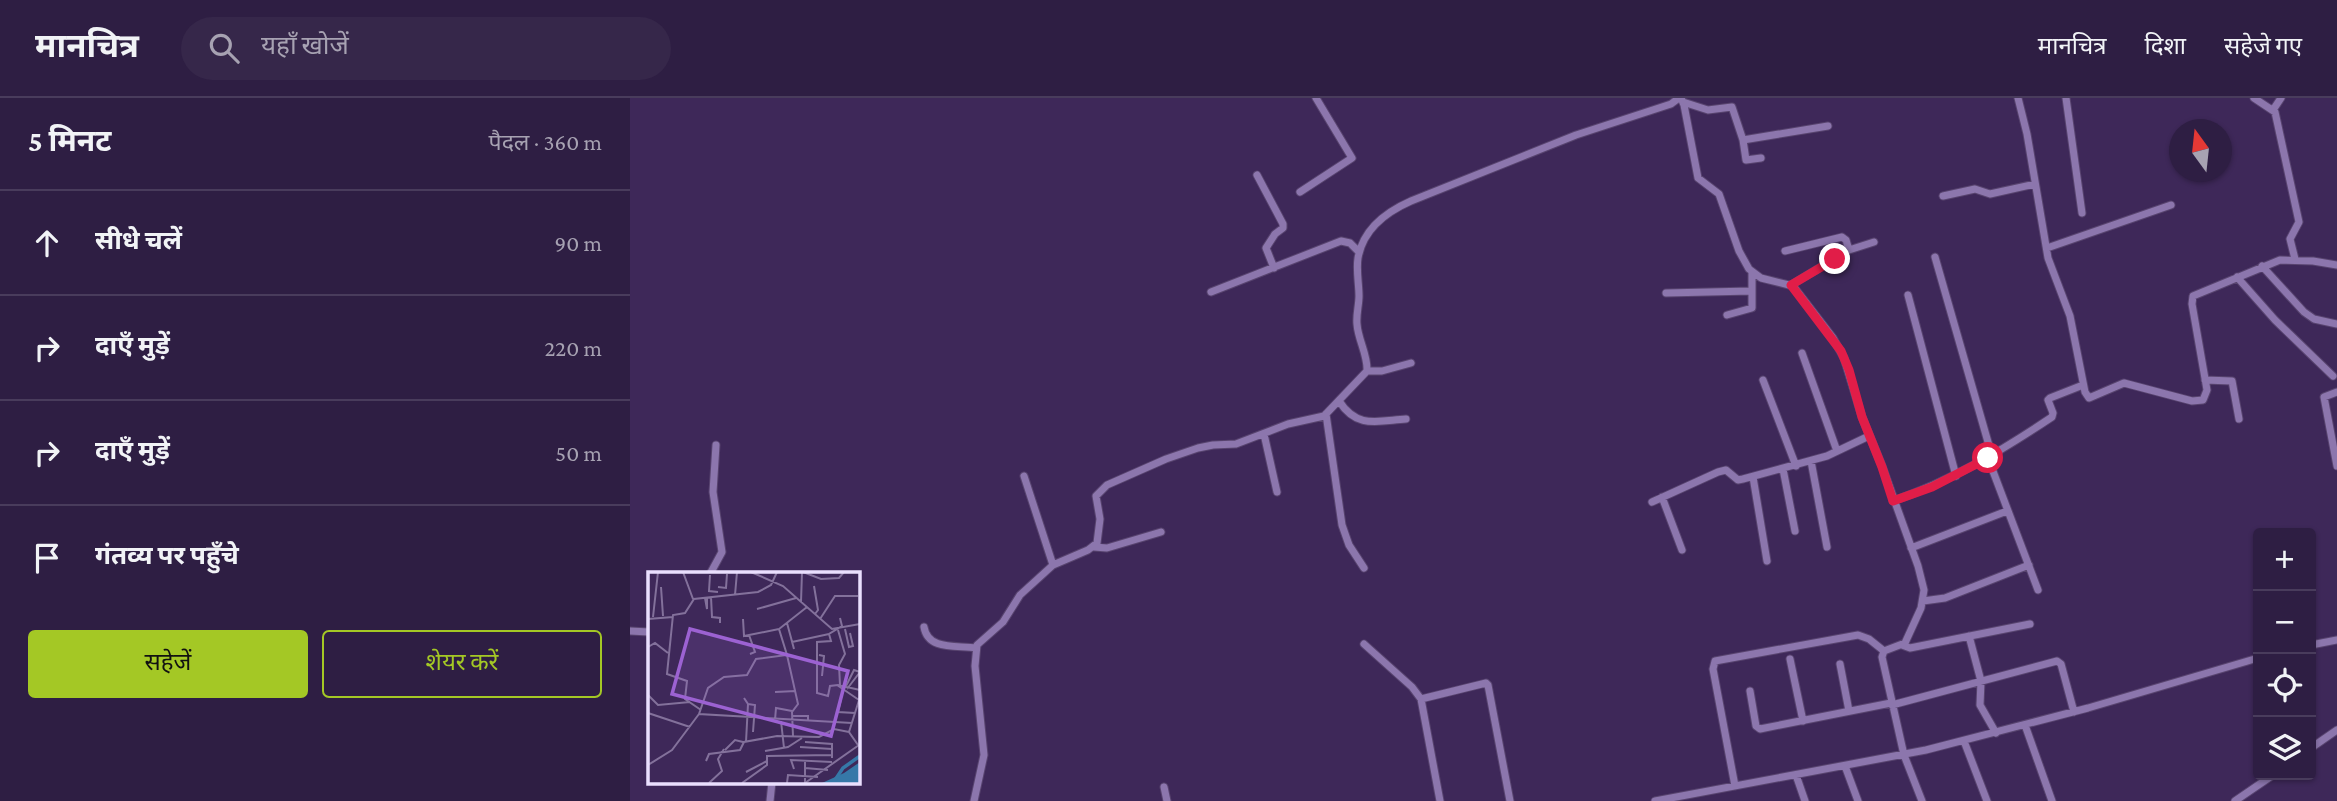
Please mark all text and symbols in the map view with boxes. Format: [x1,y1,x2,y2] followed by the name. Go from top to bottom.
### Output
[181,17,671,80] search box
[35,27,139,64] text: मानचित्र
[205,29,243,67] icon: search
[261,31,349,60] text: यहाँ खोजें
[2038,32,2106,59] text: मानचित्र
[2144,32,2186,59] text: दिशा
[2224,32,2302,59] text: सहेजे गए
[2169,119,2232,182] north arrow
[28,124,111,157] text: 5 मिनट
[489,129,602,155] text: पैदल · 360 m
[28,224,66,262] icon: ahead
[95,226,182,255] text: सीधे चलें
[555,230,602,256] text: 90 m
[1819,243,1850,274] route end
[28,329,66,367] icon: right
[95,331,170,360] text: दाएँ मुड़ें
[544,335,602,361] text: 220 m
[28,434,66,472] icon: right
[95,436,170,465] text: दाएँ मुड़ें
[555,440,602,466] text: 50 m
[1972,442,2003,473] route start
[2253,528,2316,780] map controls
[2253,528,2316,591] button: +
[28,539,66,577] icon: arrive
[95,541,239,570] text: गंतव्य पर पहुँचे
[648,572,859,784] inset map
[2253,591,2316,654] button: −
[28,630,308,698] button: सहेजें
[322,630,602,698] button: शेयर करें
[2253,654,2316,717] button: locate
[2253,717,2316,780] button: layers

